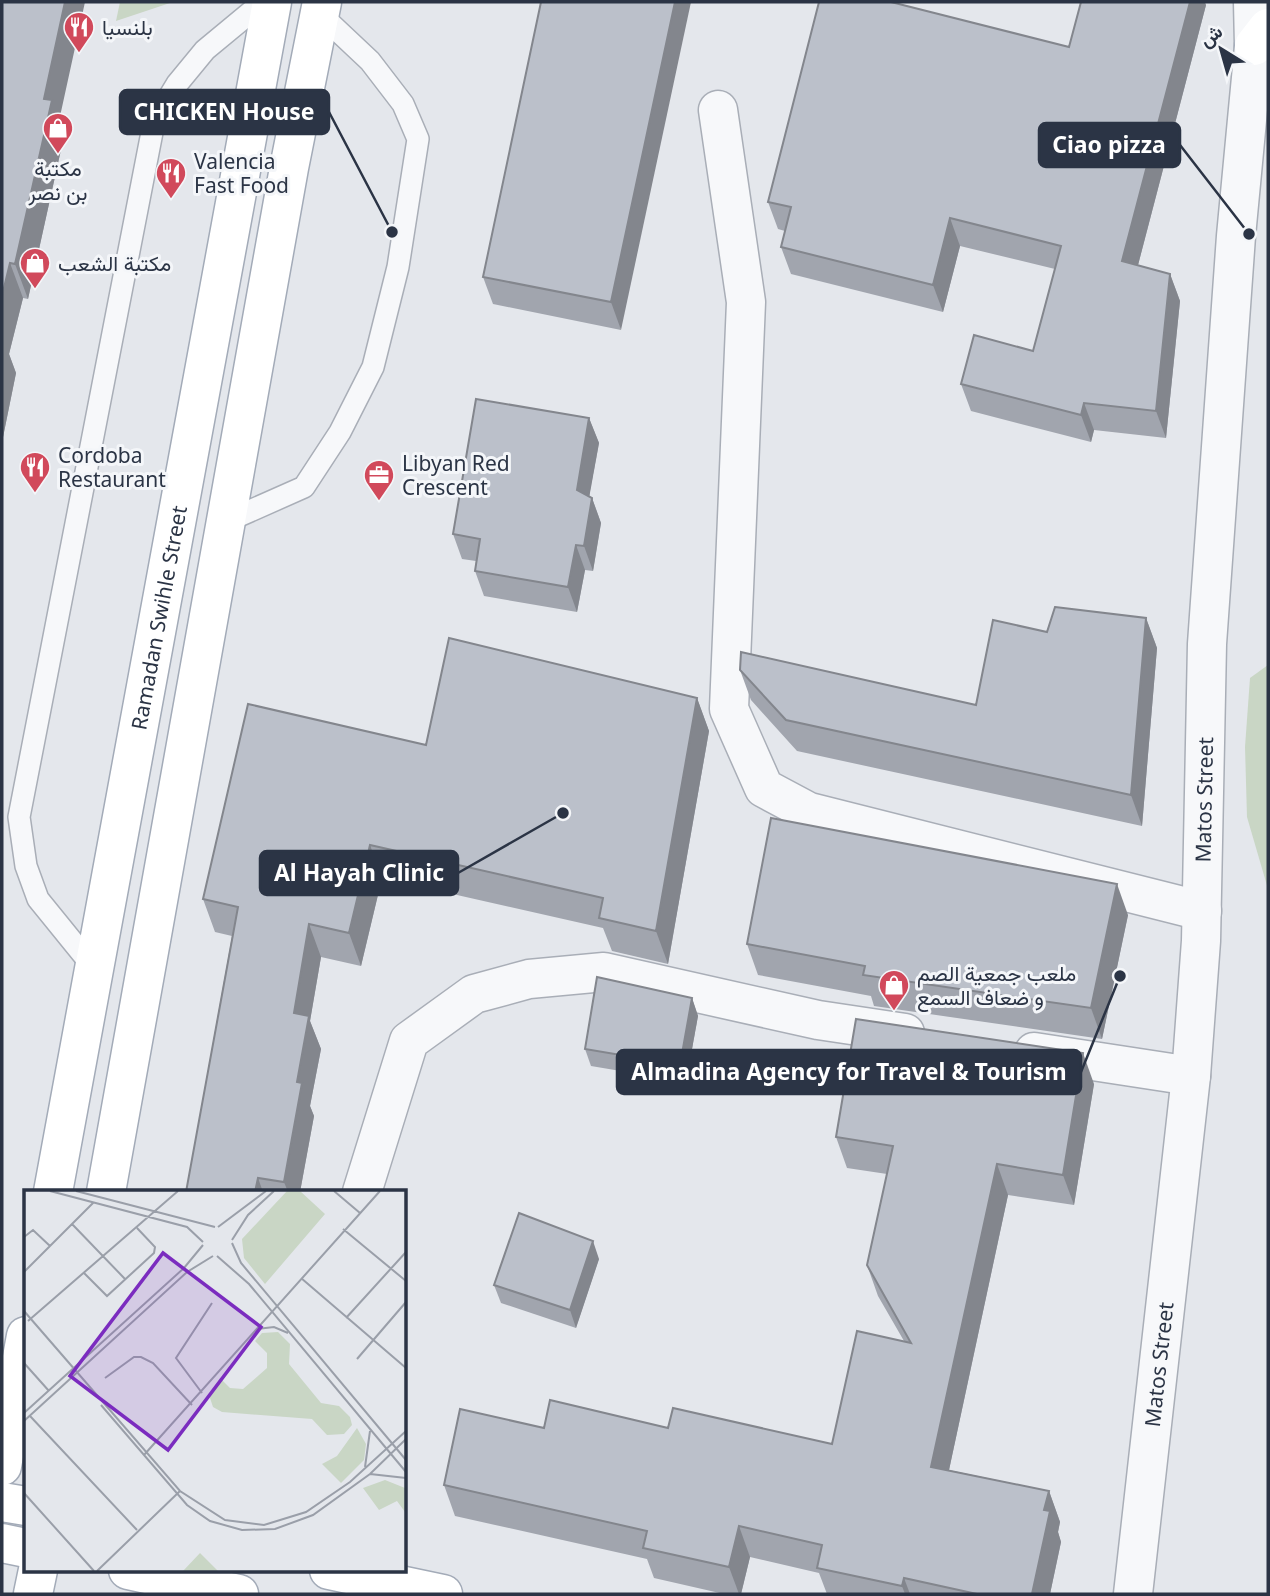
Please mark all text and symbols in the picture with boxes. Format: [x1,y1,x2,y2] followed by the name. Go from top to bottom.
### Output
[62,10,96,54] restaurant icon: بلنسيا
[102,13,153,41] place label: بلنسيا
[1186,14,1256,84] north arrow
[1194,18,1228,53] text: ش
[120,90,329,134] callout: CHICKEN House
[133,95,315,127] text: CHICKEN House
[41,111,75,155] shop icon: مكتبة بن نصر
[1039,123,1180,167] callout: Ciao pizza
[1052,128,1166,160] text: Ciao pizza
[194,147,289,199] place label: Valencia Fast Food
[28,154,87,206] place label: مكتبة بن نصر
[154,156,188,200] restaurant icon: Valencia Fast Food
[18,246,52,290] shop icon: مكتبة الشعب
[58,249,171,277] place label: مكتبة الشعب
[58,441,166,493] place label: Cordoba Restaurant
[402,449,510,501] place label: Libyan Red Crescent
[18,450,52,494] restaurant icon: Cordoba Restaurant
[362,458,396,502] office icon: Libyan Red Crescent
[124,503,193,732] street label: Ramadan Swihle Street
[1189,736,1219,863] street label: Matos Street
[260,851,458,895] callout: Al Hayah Clinic
[274,856,444,888] text: Al Hayah Clinic
[917,959,1076,1012] place label: ملعب جمعية الصم و ضعاف السمع
[877,968,911,1012] shop icon: ملعب جمعية الصم و ضعاف السمع
[617,1050,1081,1094] callout: Almadina Agency for Travel & Tourism
[631,1055,1067,1087] text: Almadina Agency for Travel & Tourism
[24,1190,406,1572] inset map
[1138,1300,1180,1428] street label: Matos Street

